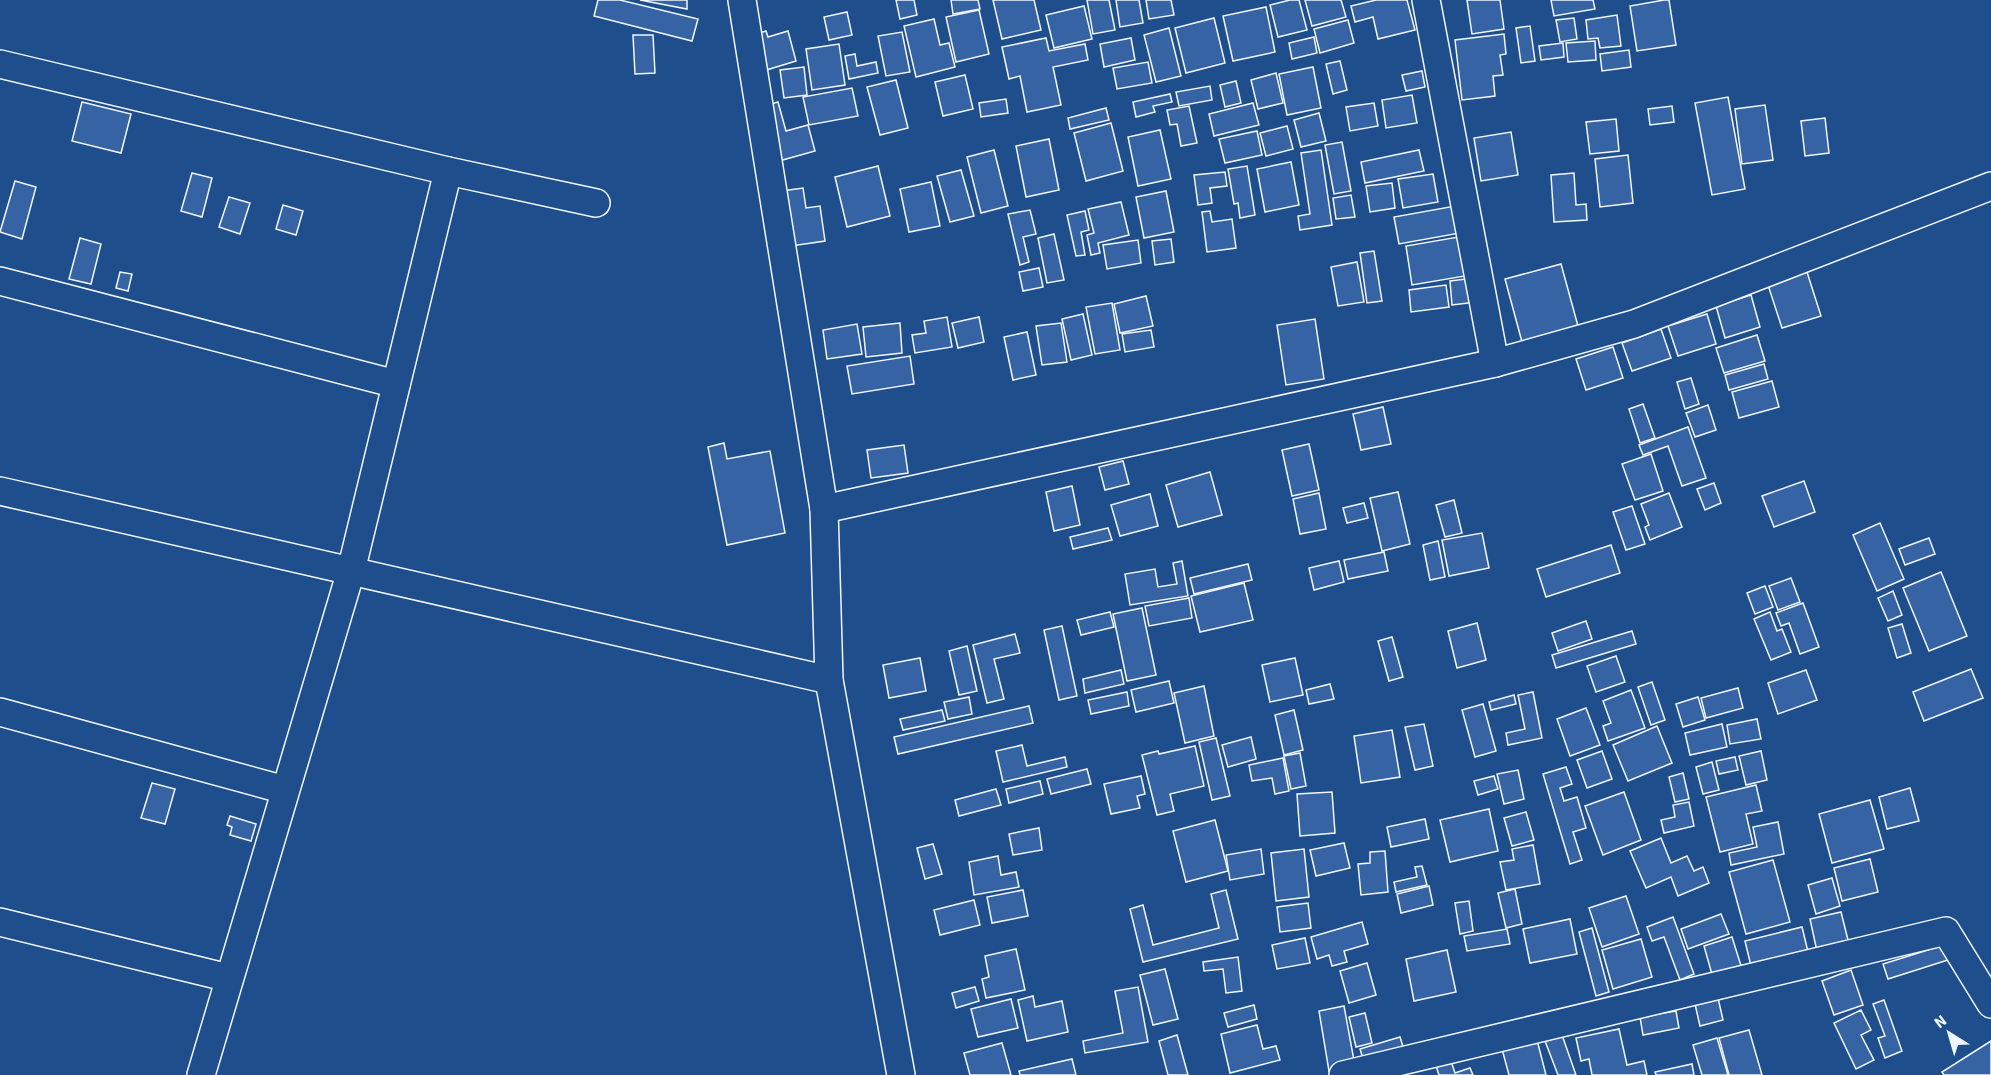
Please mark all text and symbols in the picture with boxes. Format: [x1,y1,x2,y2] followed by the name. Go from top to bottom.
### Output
[1919,1003,1979,1063] north arrow
[1930,1010,1951,1034] text: N

